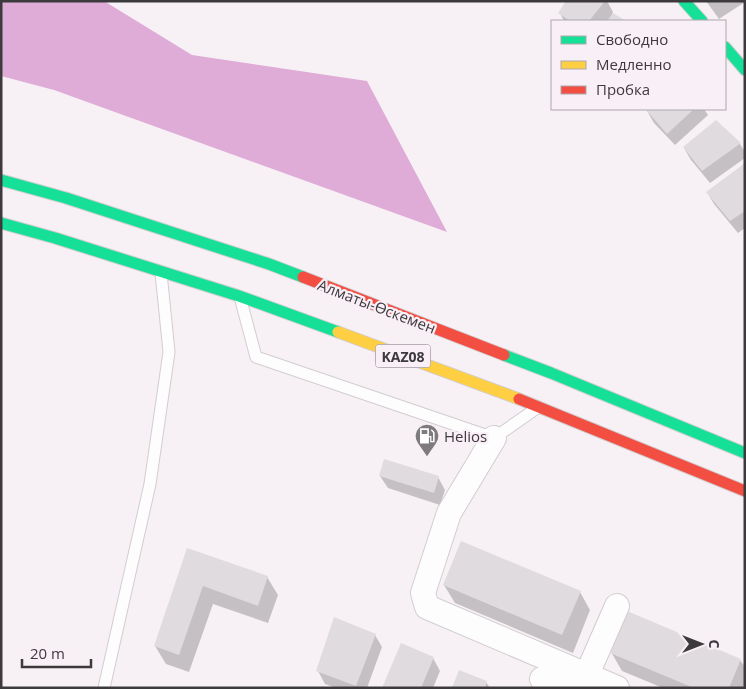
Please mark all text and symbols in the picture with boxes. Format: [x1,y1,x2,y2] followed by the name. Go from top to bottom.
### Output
[551,20,726,110] legend
[596,29,668,49] text: Свободно
[596,54,672,74] text: Медленно
[596,79,650,99] text: Пробка
[315,274,439,338] street label: Алматы-Өскемен
[376,344,430,368] road number: KAZ08
[414,423,440,457] fuel station icon: Helios
[444,426,487,446] place label: Helios
[676,619,726,669] north arrow
[22,636,91,668] scale bar
[705,640,724,649] text: С
[30,643,65,663] text: 20 m

